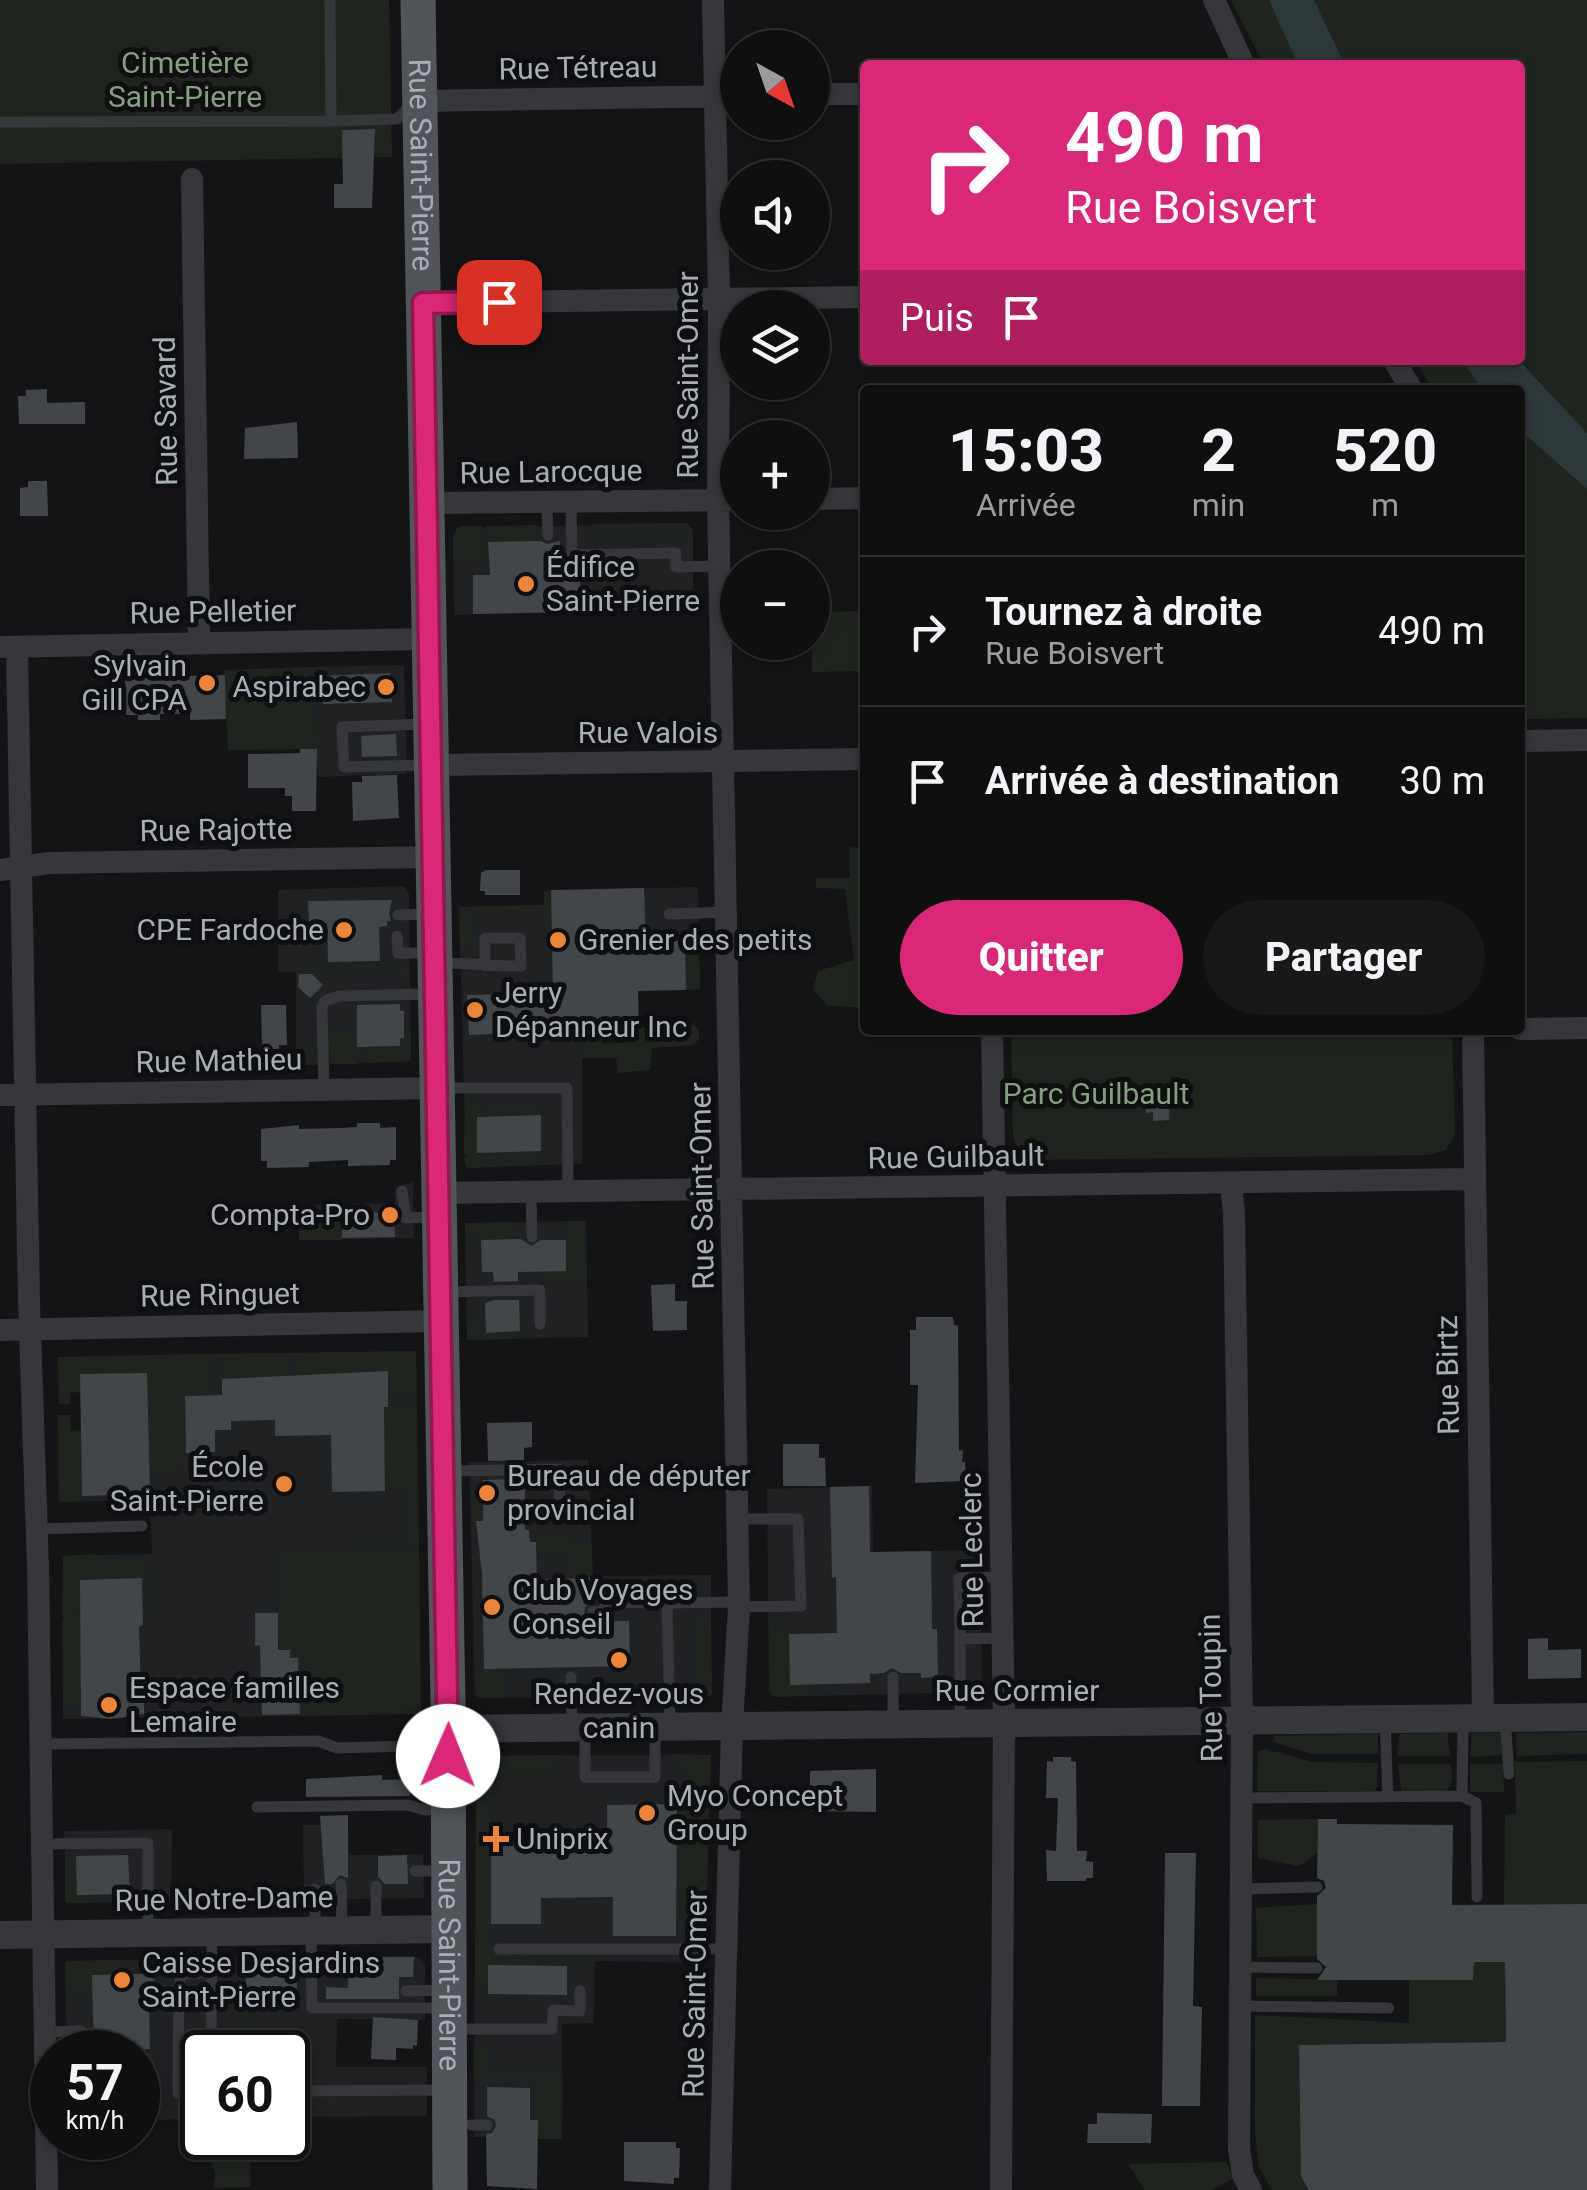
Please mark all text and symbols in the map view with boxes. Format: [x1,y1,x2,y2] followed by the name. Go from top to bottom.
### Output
[720,30,830,140] north arrow
[720,30,830,660] map controls
[108,45,262,114] park label: Cimetière Saint-Pierre
[498,49,658,86] street label: Rue Tétreau
[402,58,441,272] street label: Rue Saint-Pierre
[1065,97,1264,179] text: 490 m
[900,100,1030,230] icon: right
[720,160,830,270] button: sound
[1065,181,1317,234] text: Rue Boisvert
[457,260,542,345] pin
[670,271,705,479] street label: Rue Saint-Omer
[472,275,527,330] icon: arrive
[720,290,830,400] button: layers
[994,290,1049,345] icon: arrive
[900,296,974,340] text: Puis
[147,336,184,486] street label: Rue Savard
[948,415,1104,486] text: 15:03
[1201,415,1236,486] text: 2
[1333,415,1437,486] text: 520
[720,420,830,530] button: +
[459,452,643,491] street label: Rue Larocque
[976,486,1076,524] text: Arrivée
[1192,486,1245,524] text: min
[1371,486,1399,524] text: m
[546,549,700,618] place label: Édifice Saint-Pierre
[720,550,830,660] button: −
[515,573,537,595] marker: Édifice Saint-Pierre
[985,590,1262,634] text: Tournez à droite
[129,593,297,630] street label: Rue Pelletier
[900,604,955,659] icon: right
[1378,609,1485,653] text: 490 m
[985,634,1164,672] text: Rue Boisvert
[81,648,187,717] place label: Sylvain Gill CPA
[232,669,366,704] place label: Aspirabec
[196,672,218,694] marker: Sylvain Gill CPA
[375,676,397,698] marker: Aspirabec
[578,715,718,750] street label: Rue Valois
[900,754,955,809] icon: arrive
[985,759,1339,803] text: Arrivée à destination
[1400,759,1485,803] text: 30 m
[139,811,293,848] street label: Rue Rajotte
[900,900,1183,1015] button: Quitter
[1203,900,1485,1015] button: Partager
[137,912,324,947] place label: CPE Fardoche
[333,919,355,941] marker: CPE Fardoche
[578,922,813,957] place label: Grenier des petits
[547,929,569,951] marker: Grenier des petits
[495,975,687,1044] place label: Jerry Dépanneur Inc
[464,999,486,1021] marker: Jerry Dépanneur Inc
[135,1042,303,1079] street label: Rue Mathieu
[1003,1076,1189,1111] park label: Parc Guilbault
[682,1082,721,1290] street label: Rue Saint-Omer
[867,1137,1045,1176] street label: Rue Guilbault
[210,1197,370,1232] place label: Compta-Pro
[379,1204,401,1226] marker: Compta-Pro
[140,1276,300,1313] street label: Rue Ringuet
[1429,1315,1466,1435] street label: Rue Birtz
[110,1449,264,1518] place label: École Saint-Pierre
[507,1458,751,1527] place label: Bureau de députer provincial
[953,1472,990,1628] street label: Rue Leclerc
[273,1473,295,1495] marker: École Saint-Pierre
[476,1482,498,1504] marker: Bureau de députer provincial
[512,1572,694,1641] place label: Club Voyages Conseil
[481,1596,503,1618] marker: Club Voyages Conseil
[1192,1613,1229,1763] street label: Rue Toupin
[608,1649,630,1671] marker: Rendez-vous canin
[129,1670,340,1739] place label: Espace familles Lemaire
[935,1673,1099,1708] street label: Rue Cormier
[534,1676,704,1745] place label: Rendez-vous canin
[98,1694,120,1716] marker: Espace familles Lemaire
[396,1704,500,1808] position arrow
[667,1778,843,1847] place label: Myo Concept Group
[636,1802,658,1824] marker: Myo Concept Group
[516,1821,609,1856] place label: Uniprix
[485,1828,507,1850] marker: Uniprix
[432,1858,468,2071] street label: Rue Saint-Pierre
[114,1879,334,1918] street label: Rue Notre-Dame
[675,1890,714,2098] street label: Rue Saint-Omer
[142,1945,380,2014] place label: Caisse Desjardins Saint-Pierre
[111,1969,133,1991] marker: Caisse Desjardins Saint-Pierre
[180,2030,310,2160] speed limit sign: 60
[66,2054,124,2112] text: 57
[66,2106,124,2135] text: km/h

